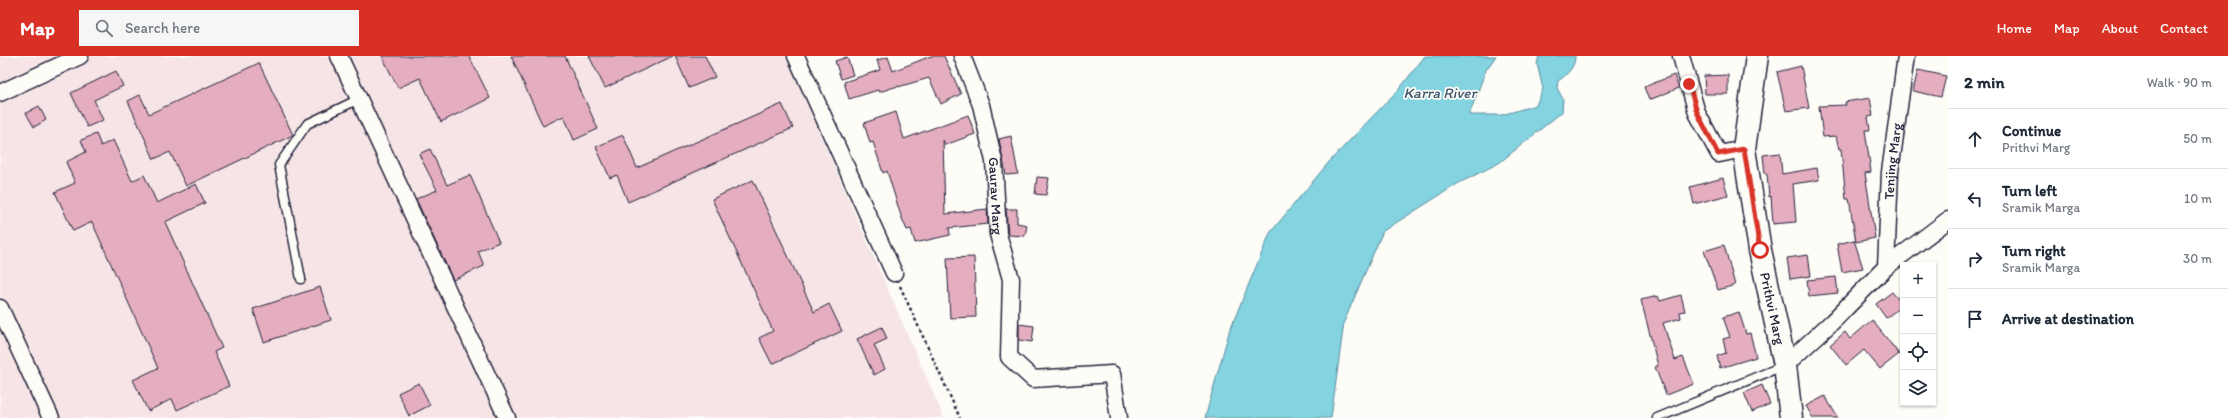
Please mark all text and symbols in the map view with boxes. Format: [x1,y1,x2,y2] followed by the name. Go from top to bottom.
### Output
[79,10,359,46] search box
[20,17,55,40] text: Map
[93,17,115,39] icon: search
[125,19,200,37] text: Search here
[1997,20,2032,37] text: Home
[2054,20,2080,37] text: Map
[2102,20,2138,37] text: About
[2160,20,2208,37] text: Contact
[1964,72,2004,92] text: 2 min
[1680,75,1698,93] route end
[2147,75,2212,90] text: Walk · 90 m
[1404,84,1479,102] water label: Karra River
[1881,121,1906,200] street label: Tenjing Marg
[2002,122,2061,140] text: Continue
[1964,128,1986,150] icon: ahead
[2183,131,2212,146] text: 50 m
[2002,140,2071,155] text: Prithvi Marg
[985,156,1006,236] street label: Gaurav Marg
[2002,182,2057,200] text: Turn left
[1964,188,1986,210] icon: left
[2184,191,2212,206] text: 10 m
[2002,200,2080,215] text: Sramik Marga
[1751,241,1769,259] route start
[2002,242,2066,260] text: Turn right
[1964,248,1986,270] icon: right
[2183,251,2212,266] text: 30 m
[2002,260,2080,275] text: Sramik Marga
[1900,262,1936,406] map controls
[1900,262,1936,298] button: +
[1756,271,1789,347] street label: Prithvi Marg
[1900,298,1936,334] button: −
[1964,308,1986,330] icon: arrive
[2002,310,2134,328] text: Arrive at destination
[1900,334,1936,370] button: locate
[1900,370,1936,406] button: layers

